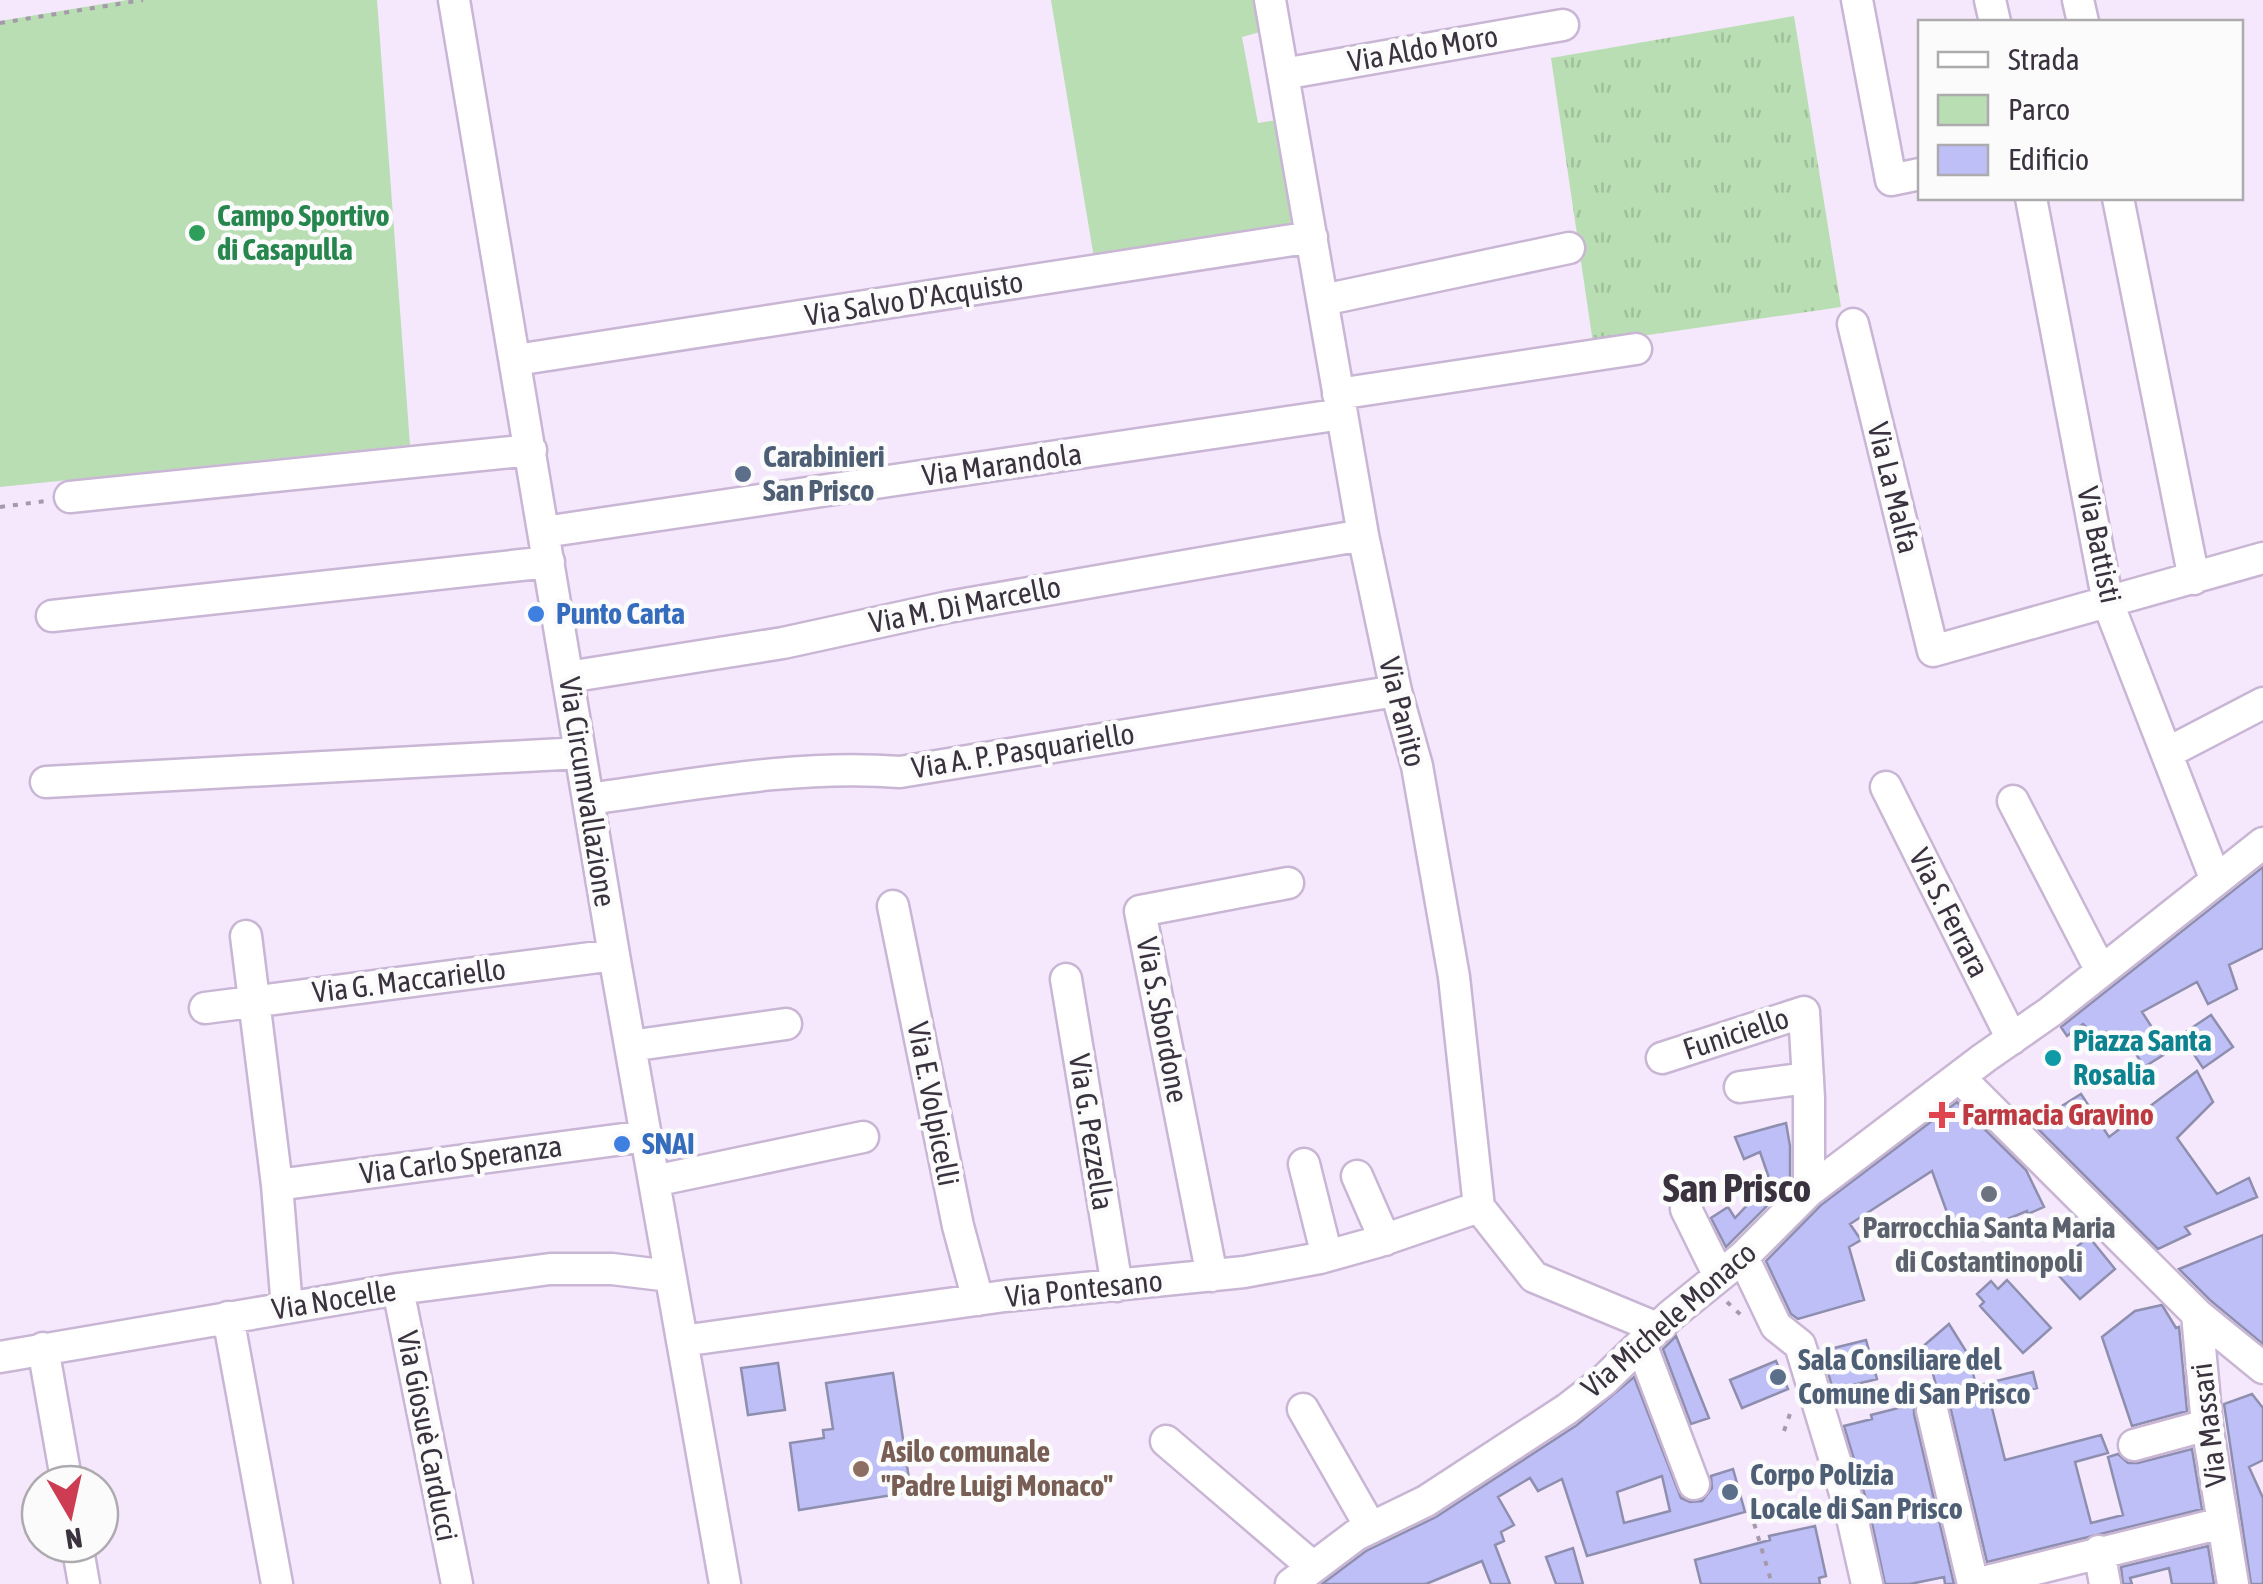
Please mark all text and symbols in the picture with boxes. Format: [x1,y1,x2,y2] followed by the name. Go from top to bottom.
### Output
[1345,18,1500,78] street label: Via Aldo Moro
[1918,20,2243,200] legend
[2008,42,2080,76] text: Strada
[2008,92,2070,126] text: Parco
[2008,142,2089,176] text: Edificio
[217,198,390,266] place label: Campo Sportivo di Casapulla
[186,222,208,244] marker: Campo Sportivo di Casapulla
[802,264,1025,332] street label: Via Salvo D'Acquisto
[1861,419,1927,557] street label: Via La Malfa
[920,436,1084,492] street label: Via Marandola
[763,439,885,507] place label: Carabinieri San Prisco
[732,463,754,485] marker: Carabinieri San Prisco
[2071,483,2129,606] street label: Via Battisti
[866,569,1063,639] street label: Via M. Di Marcello
[556,596,685,630] place label: Punto Carta
[525,603,547,625] marker: Punto Carta
[1373,653,1433,770] street label: Via Panito
[553,675,623,909] street label: Via Circumvallazione
[909,716,1137,784] street label: Via A. P. Pasquariello
[1903,842,1997,983] street label: Via S. Ferrara
[1130,934,1196,1106] street label: Via S. Sbordone
[310,951,507,1009] street label: Via G. Maccariello
[1679,1000,1793,1066] street label: Funiciello
[901,1019,967,1189] street label: Via E. Volpicelli
[2073,1023,2212,1091] place label: Piazza Santa Rosalia
[2042,1047,2064,1069] marker: Piazza Santa Rosalia
[1063,1051,1121,1212] street label: Via G. Pezzella
[1962,1097,2154,1131] place label: Farmacia Gravino
[1931,1104,1953,1126] marker: Farmacia Gravino
[642,1126,695,1160] place label: SNAI
[358,1128,564,1190] street label: Via Carlo Speranza
[611,1133,633,1155] marker: SNAI
[1663,1165,1811,1210] district label: San Prisco
[1978,1183,2000,1205] marker: Parrocchia Santa Maria di Costantinopoli
[1862,1210,2116,1278] place label: Parrocchia Santa Maria di Costantinopoli
[1574,1235,1762,1404] street label: Via Michele Monaco
[1004,1263,1164,1313] street label: Via Pontesano
[269,1272,398,1326] street label: Via Nocelle
[391,1328,465,1544] street label: Via Giosuè Carducci
[1798,1342,2031,1410] place label: Sala Consiliare del Comune di San Prisco
[2184,1361,2232,1489] street label: Via Massari
[1767,1366,1789,1388] marker: Sala Consiliare del Comune di San Prisco
[880,1434,1113,1502] place label: Asilo comunale "Padre Luigi Monaco"
[1750,1457,1963,1525] place label: Corpo Polizia Locale di San Prisco
[850,1458,872,1480] marker: Asilo comunale "Padre Luigi Monaco"
[20,1464,120,1564] north arrow
[1719,1481,1741,1503] marker: Corpo Polizia Locale di San Prisco
[63,1522,85,1556] text: N

